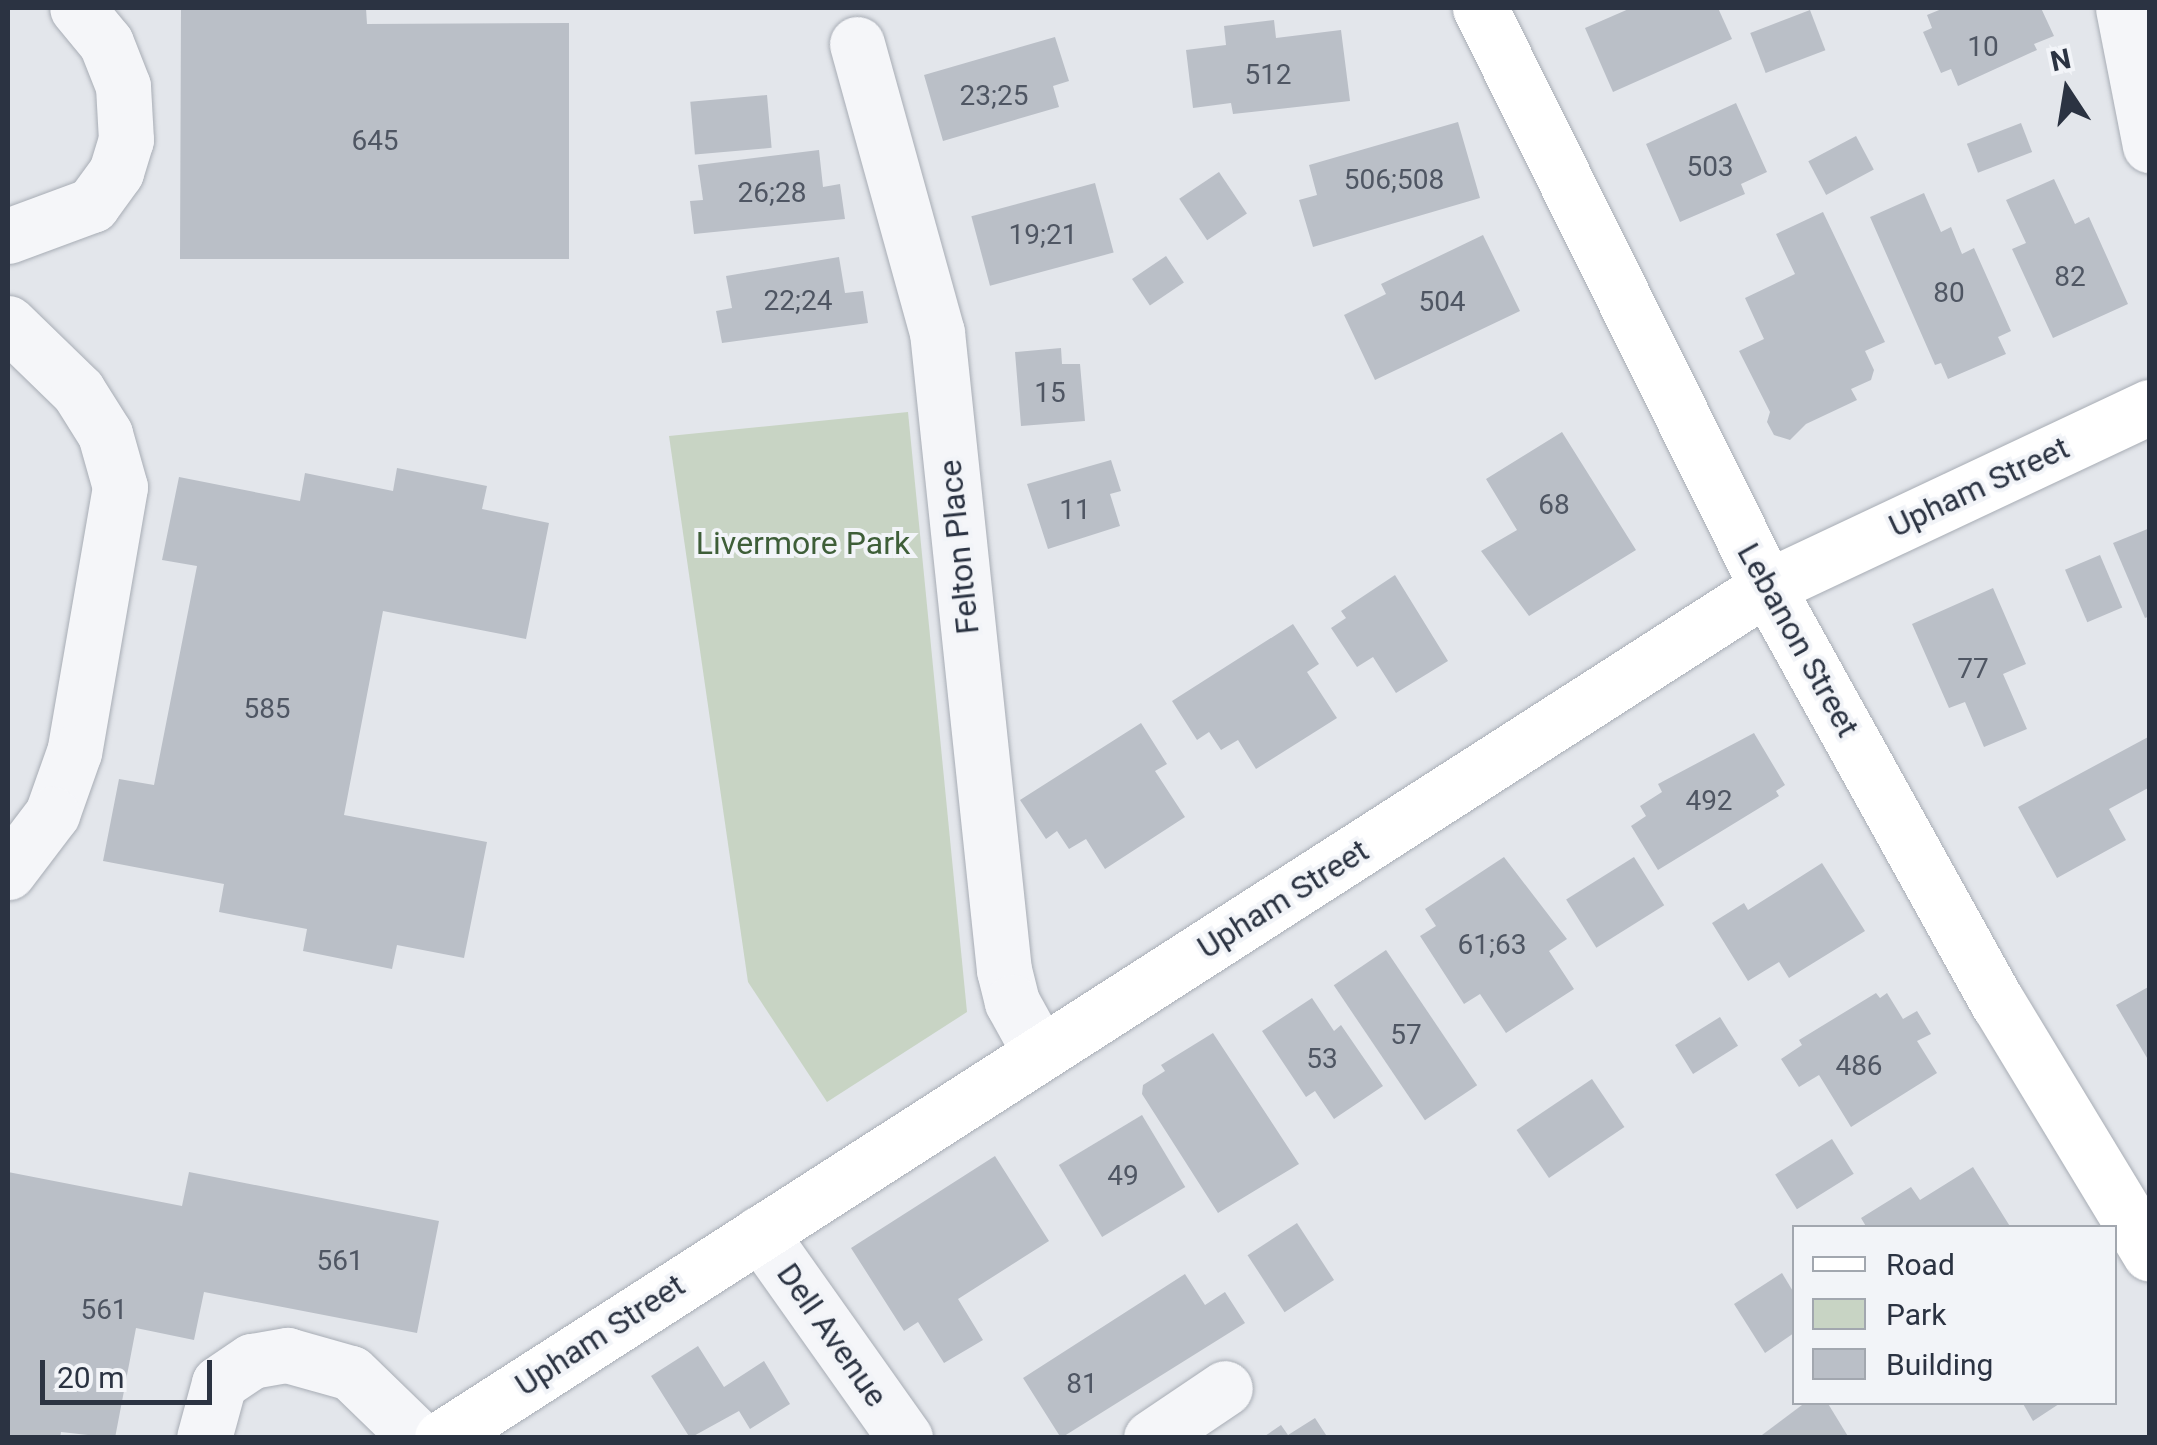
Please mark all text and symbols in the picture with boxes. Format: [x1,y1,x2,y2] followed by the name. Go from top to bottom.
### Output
[1967,30,1999,64] house number: 10
[2017,40,2117,140] north arrow
[2048,42,2074,78] text: N
[1244,58,1292,92] house number: 512
[960,79,1028,113] house number: 23;25
[351,124,399,158] house number: 645
[1686,150,1734,184] house number: 503
[1344,163,1444,197] house number: 506;508
[738,176,806,210] house number: 26;28
[1009,218,1077,252] house number: 19;21
[2054,260,2086,294] house number: 82
[1933,276,1965,310] house number: 80
[764,284,832,318] house number: 22;24
[1418,285,1466,319] house number: 504
[1034,376,1066,410] house number: 15
[1883,429,2075,545] street label: Upham Street
[931,458,987,636] street label: Felton Place
[1538,488,1570,522] house number: 68
[1059,493,1091,527] house number: 11
[696,524,910,562] park label: Livermore Park
[1729,536,1867,744] street label: Lebanon Street
[1957,652,1989,686] house number: 77
[243,692,291,726] house number: 585
[1685,784,1733,818] house number: 492
[1190,831,1376,967] street label: Upham Street
[1458,928,1526,962] house number: 61;63
[1390,1018,1422,1052] house number: 57
[1306,1042,1338,1076] house number: 53
[1835,1049,1883,1083] house number: 486
[1107,1159,1139,1193] house number: 49
[1792,1225,2117,1405] legend
[316,1244,364,1278] house number: 561
[1886,1247,1955,1282] text: Road
[769,1256,895,1414] street label: Dell Avenue
[508,1266,692,1404] street label: Upham Street
[80,1293,128,1327] house number: 561
[1886,1297,1946,1332] text: Park
[45,1340,218,1402] scale bar
[1886,1347,1993,1382] text: Building
[57,1360,124,1395] text: 20 m
[1066,1367,1098,1401] house number: 81

